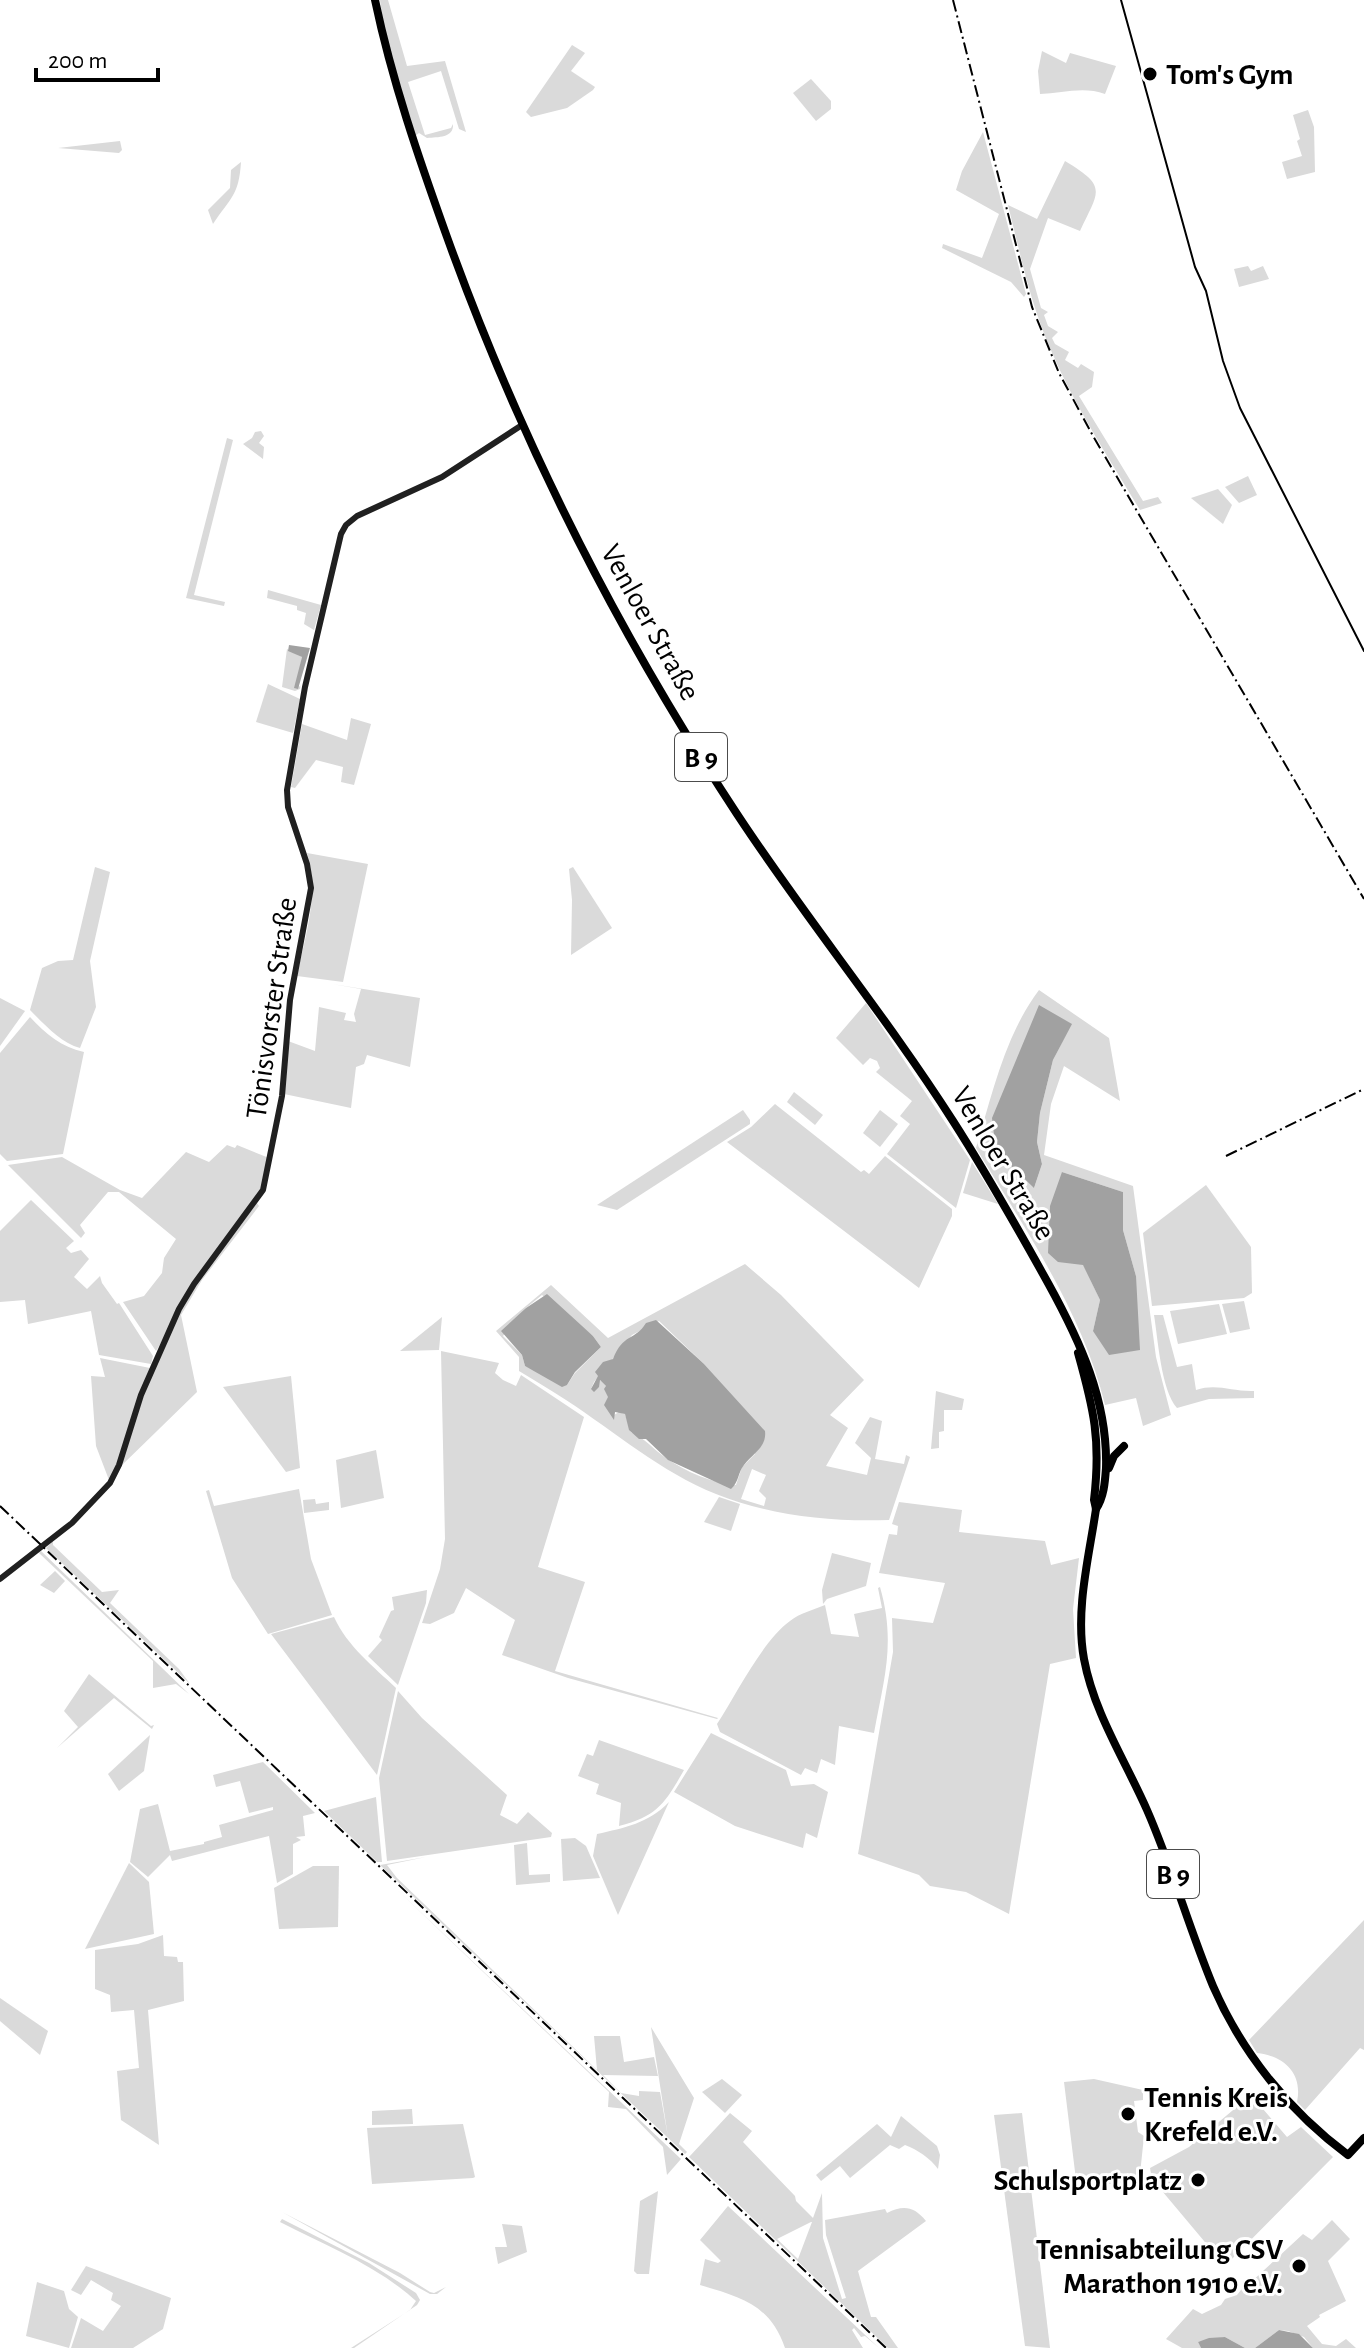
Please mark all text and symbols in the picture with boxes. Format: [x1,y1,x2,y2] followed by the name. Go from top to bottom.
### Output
[36,32,158,82] scale bar
[48,49,107,73] text: 200 m
[1166,60,1294,90] place label: Tom's Gym
[1141,65,1159,83] marker: Tom's Gym
[595,540,705,705] street label: Venloer Straße
[675,733,727,781] road number: B 9
[242,895,302,1121] street label: Tönisvorster Straße
[946,1082,1061,1245] street label: Venloer Straße
[1147,1850,1199,1898] road number: B 9
[1144,2083,1288,2147] place label: Tennis Kreis Krefeld e.V.
[1119,2105,1137,2123] marker: Tennis Kreis Krefeld e.V.
[994,2166,1182,2196] place label: Schulsportplatz
[1189,2171,1207,2189] marker: Schulsportplatz
[1036,2235,1283,2299] place label: Tennisabteilung CSV Marathon 1910 e.V.
[1290,2257,1308,2275] marker: Tennisabteilung CSV Marathon 1910 e.V.

